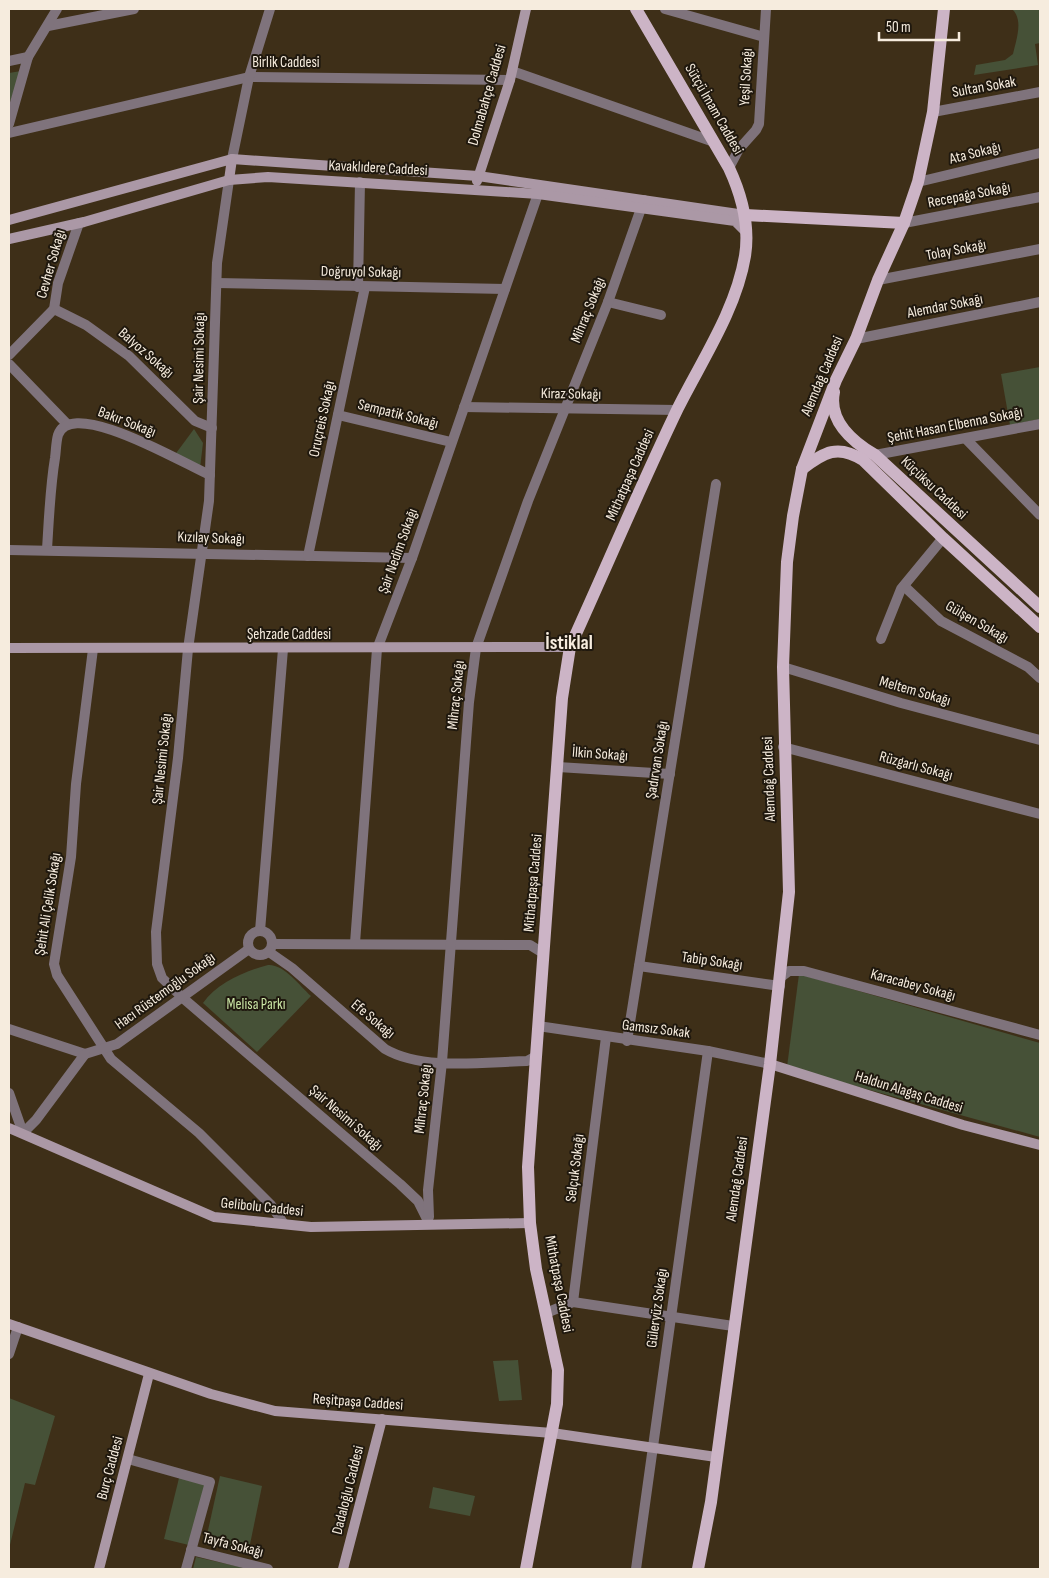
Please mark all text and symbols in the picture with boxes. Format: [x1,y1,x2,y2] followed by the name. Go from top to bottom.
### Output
[879,10,959,42] scale bar
[886,18,911,37] text: 50 m
[464,42,511,148] street label: Dolmabahçe Caddesi
[735,48,757,106] street label: Yeşil Sokağı
[252,53,320,72] street label: Birlik Caddesi
[680,60,748,158] street label: Sütçü İmam Caddesi
[951,72,1018,102] street label: Sultan Sokak
[946,137,1003,169] street label: Ata Sokağı
[328,156,428,180] street label: Kavaklıdere Caddesi
[926,178,1012,212] street label: Recepağa Sokağı
[32,227,70,301] street label: Cevher Sokağı
[924,235,988,265] street label: Tolay Sokağı
[321,262,401,282] street label: Doğruyol Sokağı
[566,274,610,346] street label: Mihraç Sokağı
[905,289,984,323] street label: Alemdar Sokağı
[189,312,209,404] street label: Şair Nesimi Sokağı
[114,324,178,382] street label: Balyoz Sokağı
[796,333,847,420] street label: Alemdağ Caddesi
[305,379,339,459] street label: Oruçreis Sokağı
[541,384,601,404] street label: Kiraz Sokağı
[356,395,440,433] street label: Sempatik Sokağı
[95,402,159,442] street label: Bakır Sokağı
[886,403,1024,447] street label: Şehit Hasan Elbenna Sokağı
[601,426,659,524] street label: Mithatpaşa Caddesi
[897,452,971,524] street label: Küçüksu Caddesi
[374,506,422,596] street label: Şair Nedim Sokağı
[177,527,245,549] street label: Kızılay Sokağı
[942,596,1012,648] street label: Gülşen Sokağı
[247,625,331,644] street label: Şehzade Caddesi
[545,631,593,655] district label: İstiklal
[443,660,469,730] street label: Mihraç Sokağı
[877,672,953,710] street label: Meltem Sokağı
[148,713,176,805] street label: Şair Nesimi Sokağı
[641,720,673,800] street label: Şadırvan Sokağı
[758,736,780,823] street label: Alemdağ Caddesi
[571,743,629,765] street label: İlkin Sokağı
[877,747,955,785] street label: Rüzgarlı Sokağı
[519,833,547,933] street label: Mithatpaşa Caddesi
[31,851,65,957] street label: Şehit Ali Çelik Sokağı
[680,947,744,975] street label: Tabip Sokağı
[111,948,219,1034] street label: Hacı Rüstemoğlu Sokağı
[868,965,958,1005] street label: Karacabey Sokağı
[226,995,286,1014] park label: Melisa Parkı
[347,995,399,1043] street label: Efe Sokağı
[621,1015,691,1043] street label: Gamsız Sokak
[410,1064,436,1134] street label: Mihraç Sokağı
[853,1067,965,1117] street label: Haldun Alagaş Caddesi
[305,1081,387,1155] street label: Şair Nesimi Sokağı
[561,1133,589,1203] street label: Selçuk Sokağı
[722,1135,752,1223] street label: Alemdağ Caddesi
[220,1193,304,1221] street label: Gelibolu Caddesi
[540,1234,578,1334] street label: Mithatpaşa Caddesi
[642,1267,672,1349] street label: Güleryüz Sokağı
[312,1389,404,1415] street label: Reşitpaşa Caddesi
[92,1434,128,1502] street label: Burç Caddesi
[328,1443,368,1536] street label: Dadaloğlu Caddesi
[201,1528,265,1562] street label: Tayfa Sokağı

